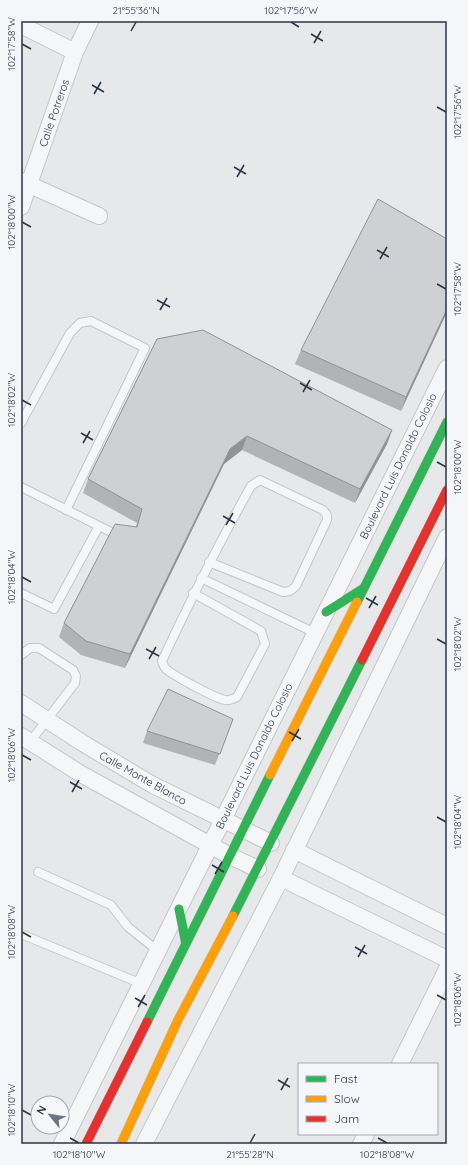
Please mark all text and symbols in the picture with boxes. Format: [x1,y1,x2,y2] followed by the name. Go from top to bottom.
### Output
[112,4,160,17] text: 21°55'36"N
[264,4,318,17] text: 102°17'56"W
[5,17,18,71] text: 102°17'58"W
[36,77,72,149] street label: Calle Potreros
[451,85,464,139] text: 102°17'56"W
[5,194,18,249] text: 102°18'00"W
[451,262,464,316] text: 102°17'58"W
[5,372,18,427] text: 102°18'02"W
[356,390,440,541] street label: Boulevard Luis Donaldo Colosio
[451,439,464,494] text: 102°18'00"W
[5,550,18,604] text: 102°18'04"W
[451,616,464,671] text: 102°18'02"W
[212,680,296,831] street label: Boulevard Luis Donaldo Colosio
[5,727,18,782] text: 102°18'06"W
[97,748,190,808] street label: Calle Monte Blanco
[451,795,464,849] text: 102°18'04"W
[5,904,18,959] text: 102°18'08"W
[451,972,464,1027] text: 102°18'06"W
[298,1063,438,1135] legend
[334,1071,358,1086] text: Fast
[5,1083,18,1136] text: 102°18'10"W
[334,1091,360,1106] text: Slow
[30,1095,70,1135] north arrow
[33,1103,49,1117] text: N
[334,1111,359,1126] text: Jam
[53,1148,106,1161] text: 102°18'10"W
[226,1148,274,1161] text: 21°55'28"N
[360,1148,415,1161] text: 102°18'08"W

